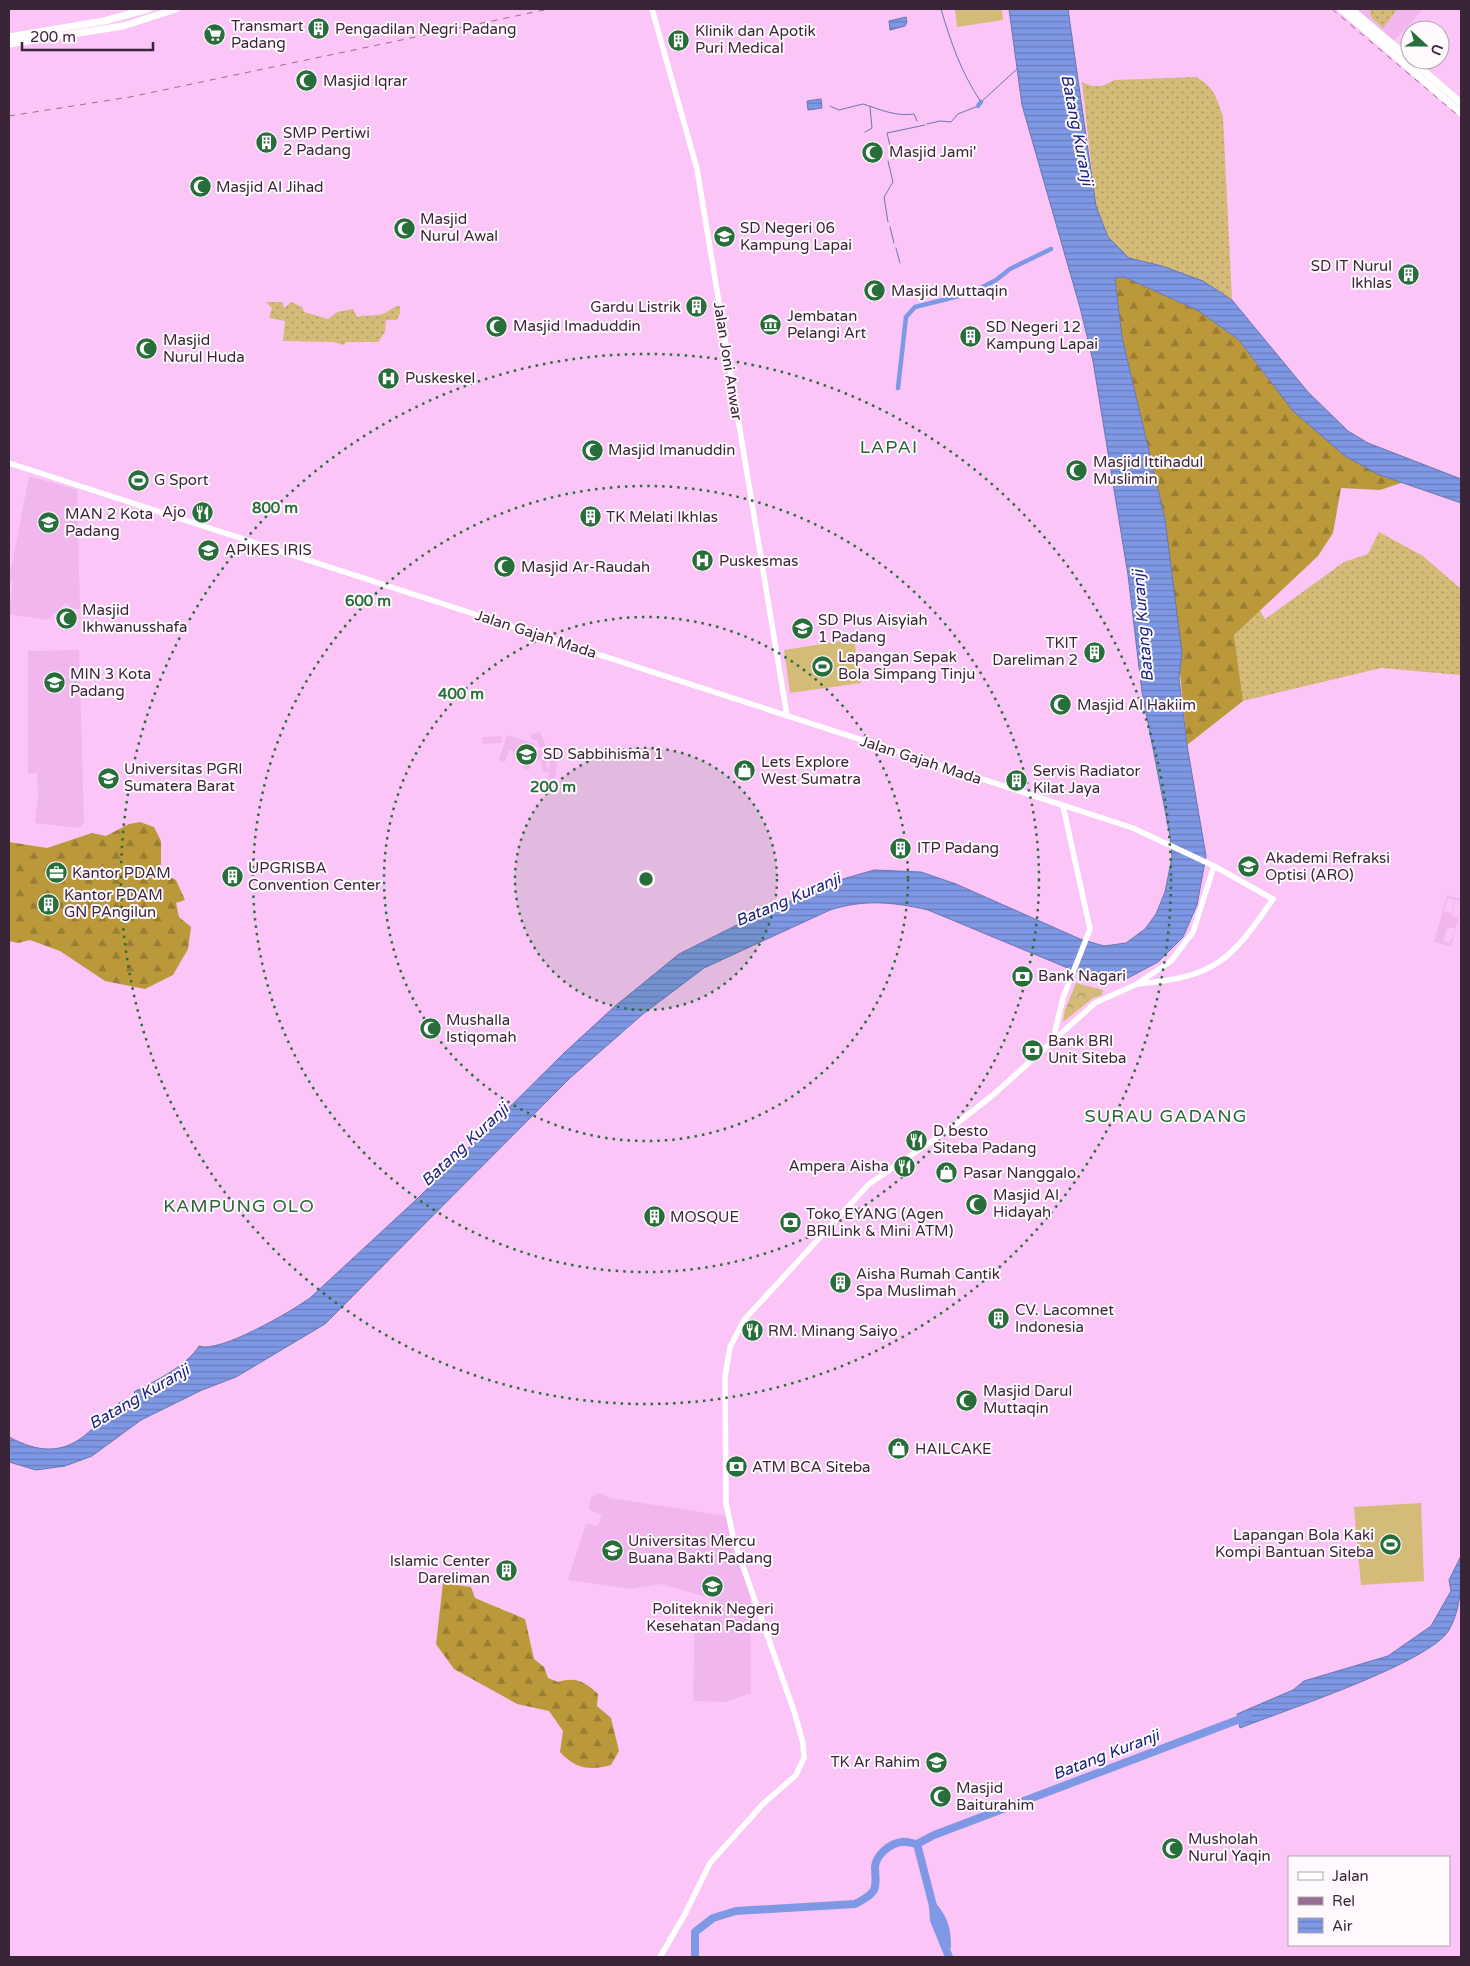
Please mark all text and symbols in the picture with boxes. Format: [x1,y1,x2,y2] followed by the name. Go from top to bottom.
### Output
[231,17,304,52] place label: Transmart Padang
[307,17,331,41] building icon: Pengadilan Negri Padang
[22,20,154,52] scale bar
[335,20,517,38] place label: Pengadilan Negri Padang
[1400,20,1450,70] north arrow
[695,22,816,57] place label: Klinik dan Apotik Puri Medical
[203,23,227,47] supermarket icon: Transmart Padang
[30,28,76,46] text: 200 m
[667,28,691,52] building icon: Klinik dan Apotik Puri Medical
[1427,41,1447,57] text: U
[295,69,319,93] mosque icon: Masjid Iqrar
[323,72,408,90] place label: Masjid Iqrar
[1056,73,1098,189] water label: Batang Kuranji
[283,124,370,159] place label: SMP Pertiwi 2 Padang
[255,130,279,154] building icon: SMP Pertiwi 2 Padang
[861,140,885,164] mosque icon: Masjid Jami'
[889,143,976,161] place label: Masjid Jami'
[188,175,212,199] mosque icon: Masjid Al Jihad
[216,178,324,196] place label: Masjid Al Jihad
[420,210,498,245] place label: Masjid Nurul Awal
[392,216,416,240] mosque icon: Masjid Nurul Awal
[740,219,852,254] place label: SD Negeri 06 Kampung Lapai
[712,225,736,249] school or university icon: SD Negeri 06 Kampung Lapai
[1311,257,1392,292] place label: SD IT Nurul Ikhlas
[1396,263,1420,287] building icon: SD IT Nurul Ikhlas
[863,279,887,303] mosque icon: Masjid Muttaqin
[891,282,1008,300] place label: Masjid Muttaqin
[685,295,709,319] building icon: Gardu Listrik
[590,298,681,316] place label: Gardu Listrik
[710,301,746,422] street label: Jalan Joni Anwar
[787,307,867,342] place label: Jembatan Pelangi Art
[759,313,783,337] museum icon: Jembatan Pelangi Art
[485,314,509,338] mosque icon: Masjid Imaduddin
[513,317,641,335] place label: Masjid Imaduddin
[986,318,1098,353] place label: SD Negeri 12 Kampung Lapai
[958,324,982,348] building icon: SD Negeri 12 Kampung Lapai
[163,331,245,366] place label: Masjid Nurul Huda
[135,337,159,361] mosque icon: Masjid Nurul Huda
[377,366,401,390] hospital icon: Puskeskel
[405,369,475,387] place label: Puskeskel
[860,436,918,458] district label: LAPAI
[580,438,604,462] mosque icon: Masjid Imanuddin
[608,441,735,459] place label: Masjid Imanuddin
[1093,453,1203,488] place label: Masjid Ittihadul Muslimin
[1065,459,1089,483] mosque icon: Masjid Ittihadul Muslimin
[126,468,150,492] sports icon: G Sport
[154,471,209,489] place label: G Sport
[252,499,298,517] text: 800 m
[190,500,214,524] restaurant icon: Ajo
[162,503,186,521] place label: Ajo
[65,505,153,540] place label: MAN 2 Kota Padang
[578,505,602,529] building icon: TK Melati Ikhlas
[606,508,718,526] place label: TK Melati Ikhlas
[37,511,61,535] school or university icon: MAN 2 Kota Padang
[197,538,221,562] school or university icon: APIKES IRIS
[225,541,312,559] place label: APIKES IRIS
[691,549,715,573] hospital icon: Puskesmas
[719,552,798,570] place label: Puskesmas
[493,555,517,579] mosque icon: Masjid Ar-Raudah
[521,558,650,576] place label: Masjid Ar-Raudah
[1128,567,1158,683] water label: Batang Kuranji
[345,592,391,610] text: 600 m
[82,601,187,636] place label: Masjid Ikhwanusshafa
[473,606,599,662] street label: Jalan Gajah Mada
[54,607,78,631] mosque icon: Masjid Ikhwanusshafa
[818,611,928,646] place label: SD Plus Aisyiah 1 Padang
[790,617,814,641] school or university icon: SD Plus Aisyiah 1 Padang
[992,634,1078,669] place label: TKIT Dareliman 2
[1082,640,1106,664] building icon: TKIT Dareliman 2
[838,648,975,683] place label: Lapangan Sepak Bola Simpang Tinju
[810,654,834,678] sports icon: Lapangan Sepak Bola Simpang Tinju
[70,665,151,700] place label: MIN 3 Kota Padang
[42,671,66,695] school or university icon: MIN 3 Kota Padang
[438,685,484,703] text: 400 m
[1049,693,1073,717] mosque icon: Masjid Al Hakiim
[1077,696,1196,714] place label: Masjid Al Hakiim
[858,732,984,788] street label: Jalan Gajah Mada
[515,742,539,766] school or university icon: SD Sabbihisma 1
[543,745,663,763] place label: SD Sabbihisma 1
[761,753,861,788] place label: Lets Explore West Sumatra
[733,759,757,783] shop icon: Lets Explore West Sumatra
[124,760,243,795] place label: Universitas PGRI Sumatera Barat
[1033,762,1141,797] place label: Servis Radiator Kilat Jaya
[96,766,120,790] school or university icon: Universitas PGRI Sumatera Barat
[1005,768,1029,792] building icon: Servis Radiator Kilat Jaya
[530,778,576,796] text: 200 m
[889,836,913,860] building icon: ITP Padang
[917,839,999,857] place label: ITP Padang
[1265,849,1390,884] place label: Akademi Refraksi Optisi (ARO)
[1237,855,1261,879] school or university icon: Akademi Refraksi Optisi (ARO)
[248,859,381,894] place label: UPGRISBA Convention Center
[44,861,68,885] office icon: Kantor PDAM
[72,864,171,882] place label: Kantor PDAM
[220,865,244,889] building icon: UPGRISBA Convention Center
[732,868,845,931] water label: Batang Kuranji
[637,870,655,888] centre of rings
[64,886,163,921] place label: Kantor PDAM GN PAngilun
[36,892,60,916] building icon: Kantor PDAM GN PAngilun
[1010,964,1034,988] bank icon: Bank Nagari
[1038,967,1126,985] place label: Bank Nagari
[446,1011,517,1046] place label: Mushalla Istiqomah
[418,1017,442,1041] mosque icon: Mushalla Istiqomah
[1048,1032,1126,1067] place label: Bank BRI Unit Siteba
[1020,1038,1044,1062] bank icon: Bank BRI Unit Siteba
[417,1098,514,1191] water label: Batang Kuranji
[1085,1105,1247,1127] district label: SURAU GADANG
[933,1122,1036,1157] place label: D besto Siteba Padang
[905,1128,929,1152] restaurant icon: D besto Siteba Padang
[893,1154,917,1178] restaurant icon: Ampera Aisha
[789,1157,889,1175] place label: Ampera Aisha
[935,1161,959,1185] shop icon: Pasar Nanggalo
[963,1164,1076,1182] place label: Pasar Nanggalo
[993,1186,1059,1221] place label: Masjid Al Hidayah
[965,1192,989,1216] mosque icon: Masjid Al Hidayah
[163,1195,315,1217] district label: KAMPUNG OLO
[642,1205,666,1229] building icon: MOSQUE
[806,1205,953,1240] place label: Toko EYANG (Agen BRILink & Mini ATM)
[670,1208,739,1226] place label: MOSQUE
[778,1211,802,1235] bank icon: Toko EYANG (Agen BRILink & Mini ATM)
[856,1265,1000,1300] place label: Aisha Rumah Cantik Spa Muslimah
[828,1271,852,1295] building icon: Aisha Rumah Cantik Spa Muslimah
[1015,1301,1114,1336] place label: CV. Lacomnet Indonesia
[987,1307,1011,1331] building icon: CV. Lacomnet Indonesia
[740,1319,764,1343] restaurant icon: RM. Minang Saiyo
[768,1322,898,1340] place label: RM. Minang Saiyo
[85,1359,194,1434] water label: Batang Kuranji
[983,1382,1072,1417] place label: Masjid Darul Muttaqin
[955,1388,979,1412] mosque icon: Masjid Darul Muttaqin
[887,1437,911,1461] shop icon: HAILCAKE
[915,1440,992,1458] place label: HAILCAKE
[724,1455,748,1479] bank icon: ATM BCA Siteba
[752,1458,871,1476] place label: ATM BCA Siteba
[1215,1526,1374,1561] place label: Lapangan Bola Kaki Kompi Bantuan Siteba
[628,1532,772,1567] place label: Universitas Mercu Buana Bakti Padang
[1378,1532,1402,1556] sports icon: Lapangan Bola Kaki Kompi Bantuan Siteba
[600,1538,624,1562] school or university icon: Universitas Mercu Buana Bakti Padang
[390,1552,490,1587] place label: Islamic Center Dareliman
[494,1558,518,1582] building icon: Islamic Center Dareliman
[701,1574,725,1598] school or university icon: Politeknik Negeri Kesehatan Padang
[646,1600,780,1635] place label: Politeknik Negeri Kesehatan Padang
[1050,1725,1164,1784] water label: Batang Kuranji
[924,1750,948,1774] school or university icon: TK Ar Rahim
[830,1753,920,1771] place label: TK Ar Rahim
[956,1779,1034,1814] place label: Masjid Baiturahim
[928,1785,952,1809] mosque icon: Masjid Baiturahim
[1188,1830,1271,1865] place label: Musholah Nurul Yaqin
[1160,1836,1184,1860] mosque icon: Musholah Nurul Yaqin
[1288,1856,1450,1946] legend
[1332,1867,1369,1885] text: Jalan
[1332,1892,1355,1910] text: Rel
[1332,1917,1353,1935] text: Air

